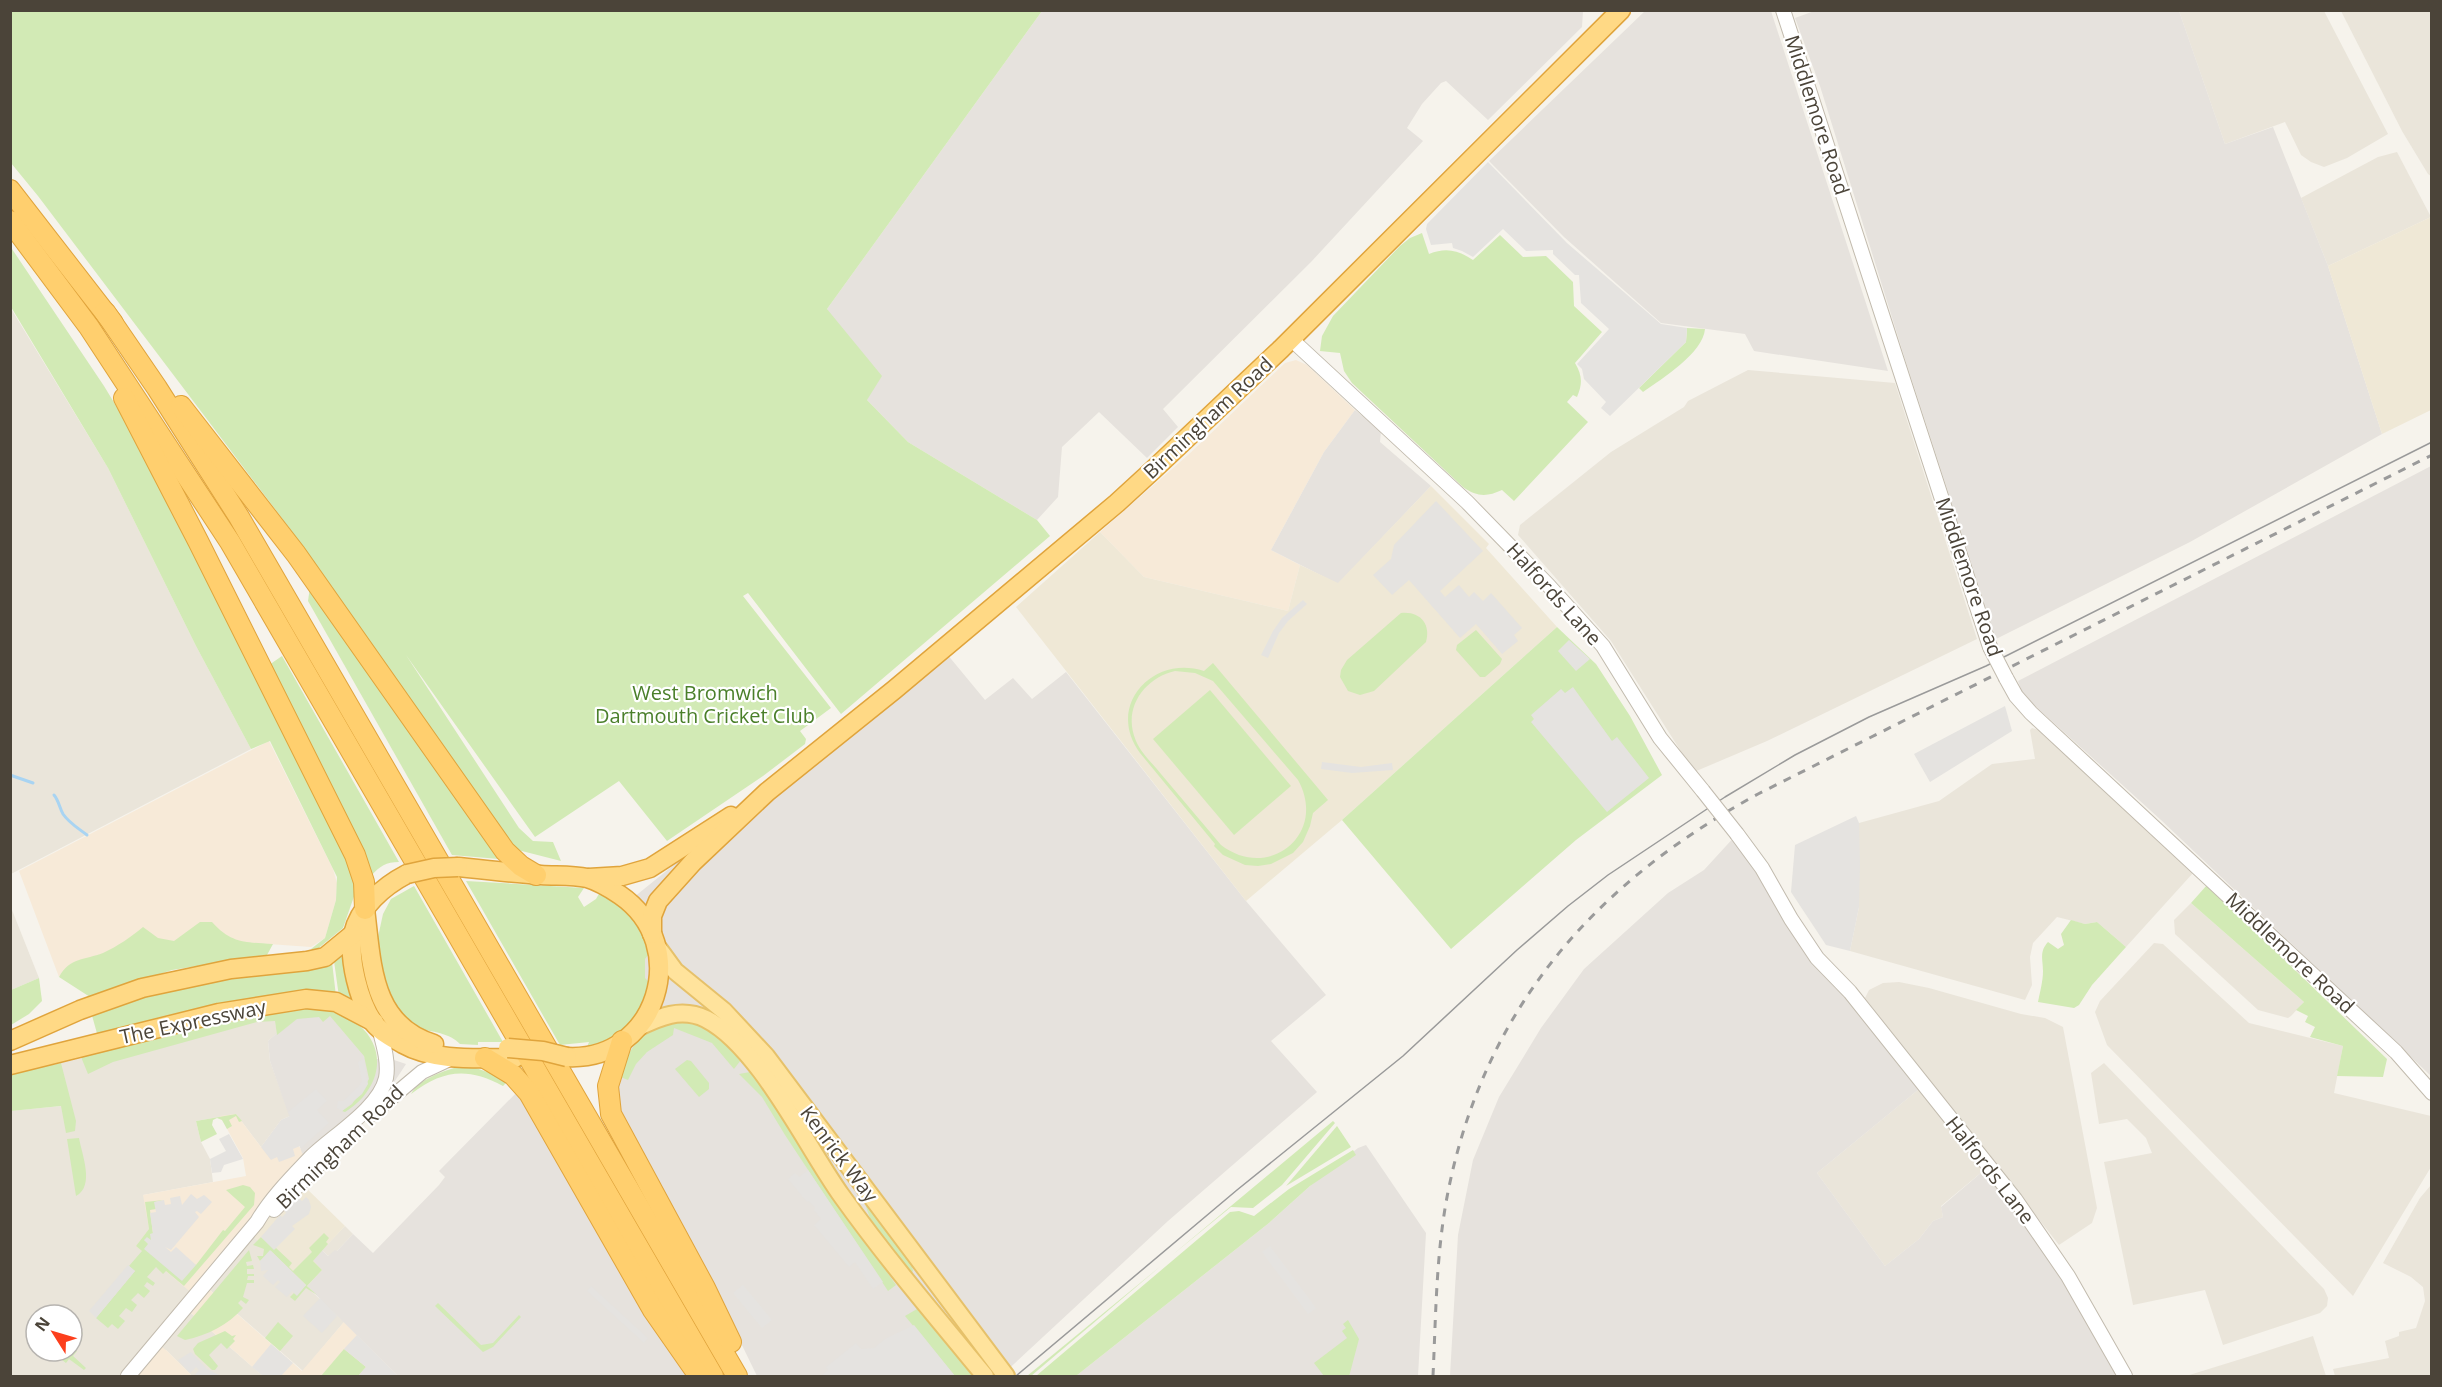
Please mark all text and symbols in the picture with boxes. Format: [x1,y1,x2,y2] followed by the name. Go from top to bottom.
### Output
[1779,31,1856,198] street label: Middlemore Road
[1137,351,1278,485] street label: Birmingham Road
[1930,494,2009,660] street label: Middlemore Road
[1501,536,1608,651] street label: Halfords Lane
[595,679,815,729] park label: West Bromwich Dartmouth Cricket Club
[2220,886,2360,1019] street label: Middlemore Road
[117,993,269,1050] street label: The Expressway
[270,1079,409,1215] street label: Birmingham Road
[794,1100,885,1208] street label: Kenrick Way
[1940,1110,2041,1229] street label: Halfords Lane
[24,1303,84,1363] north arrow
[29,1312,55,1336] text: N

